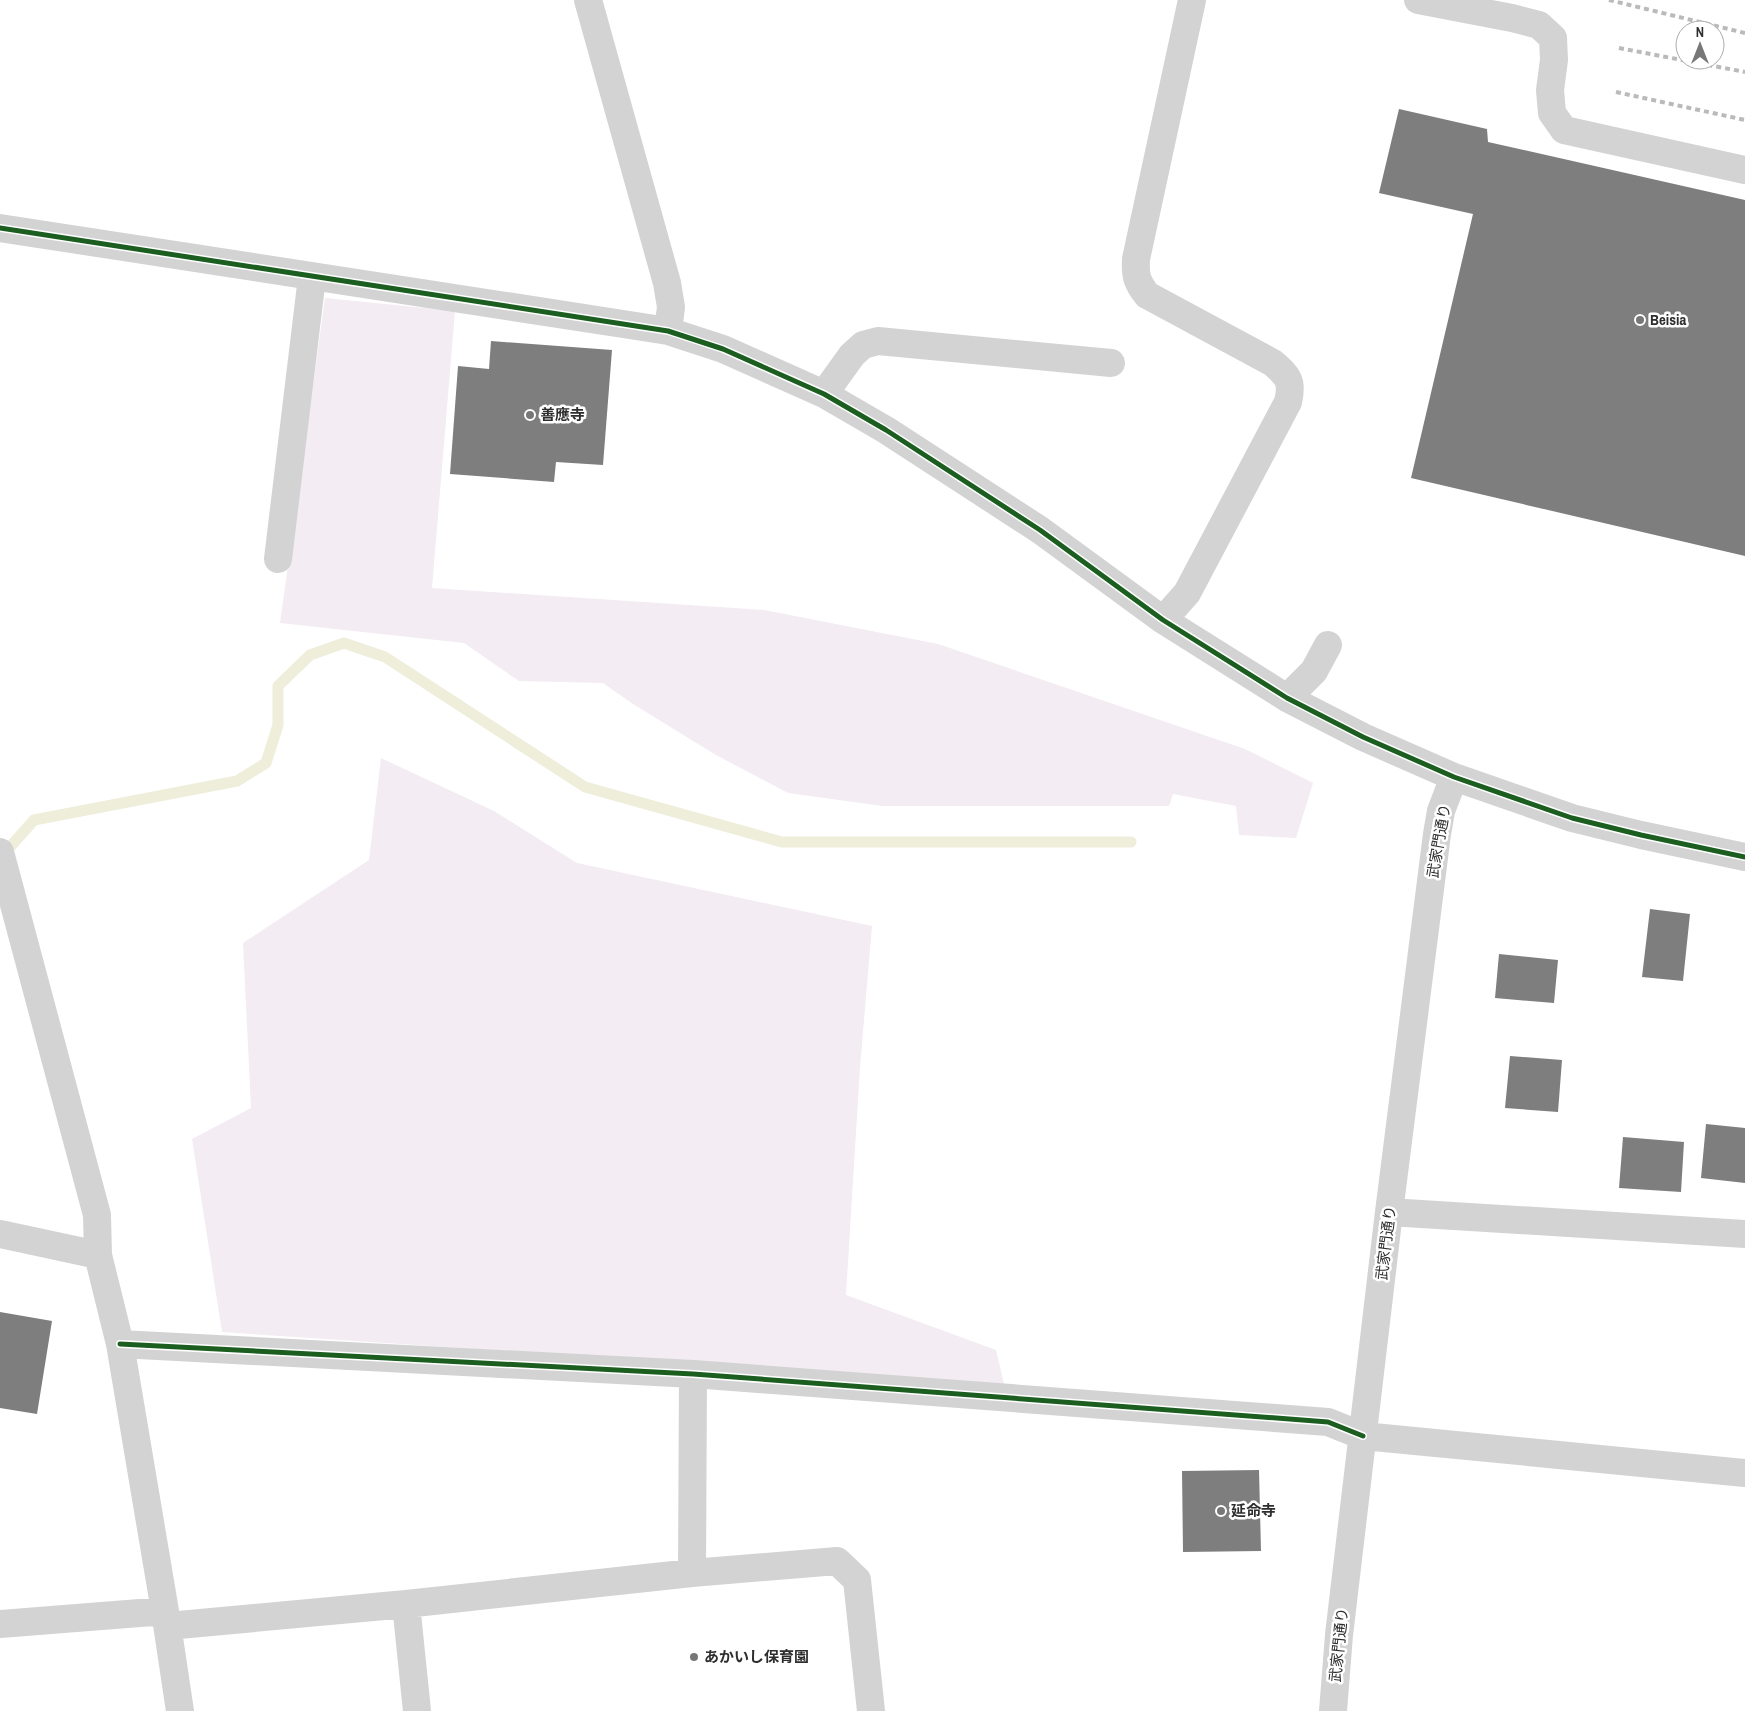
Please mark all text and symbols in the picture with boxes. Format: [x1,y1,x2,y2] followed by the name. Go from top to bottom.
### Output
[1675,20,1725,70] north arrow
[1696,23,1704,41] text: N
[1650,309,1686,330] place label: Beisia
[1634,314,1646,326] marker: Beisia
[540,404,585,425] place label: 善應寺
[524,409,536,421] marker: 善應寺
[1422,802,1455,880] street label: 武家門通り
[1371,1204,1400,1281] street label: 武家門通り
[1231,1500,1276,1521] place label: 延命寺
[1215,1505,1227,1517] marker: 延命寺
[1324,1607,1353,1683] street label: 武家門通り
[704,1646,809,1667] place label: あかいし保育園
[688,1651,700,1663] marker: あかいし保育園

